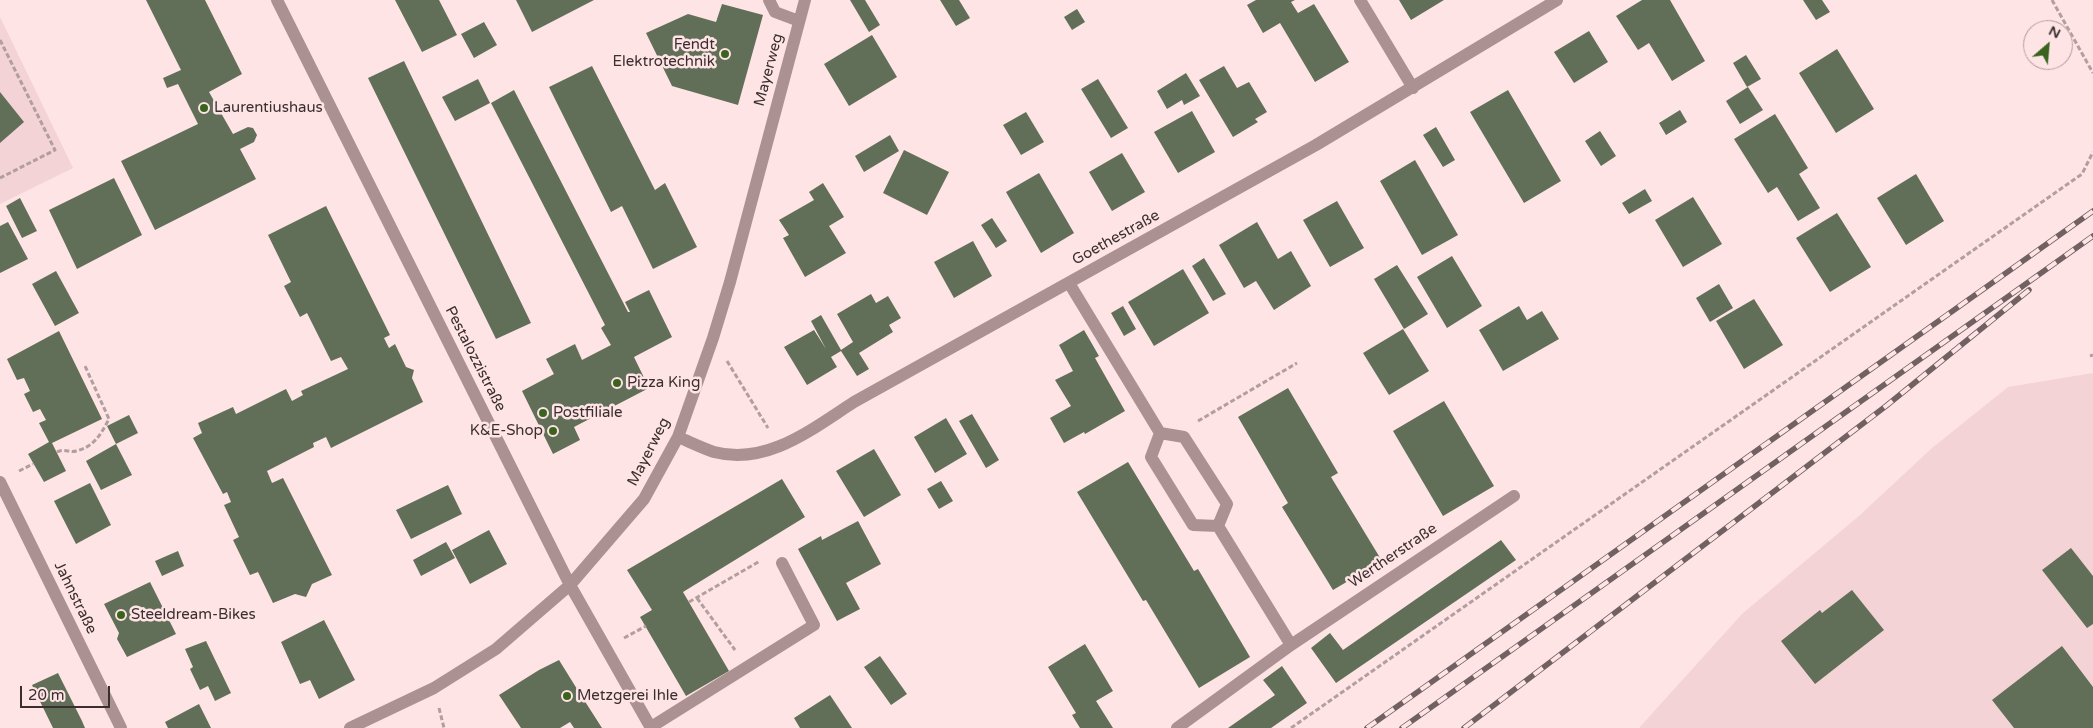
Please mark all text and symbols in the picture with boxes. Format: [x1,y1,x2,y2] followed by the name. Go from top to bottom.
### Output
[2023,20,2073,70] north arrow
[2046,22,2063,42] text: N
[751,32,787,108] street label: Mayerweg
[612,36,715,71] place label: Fendt Elektrotechnik
[719,48,731,60] marker: Fendt Elektrotechnik
[214,99,323,117] place label: Laurentiushaus
[198,102,210,114] marker: Laurentiushaus
[1069,207,1163,269] street label: Goethestraße
[441,303,509,415] street label: Pestalozzistraße
[627,374,700,392] place label: Pizza King
[611,377,623,389] marker: Pizza King
[553,404,623,422] place label: Postfiliale
[537,407,549,419] marker: Postfiliale
[624,415,674,489] street label: Mayerweg
[470,422,543,440] place label: K&E-Shop
[547,425,559,437] marker: K&E-Shop
[1345,520,1441,592] street label: Wertherstraße
[50,559,100,637] street label: Jahnstraße
[131,606,256,624] place label: Steeldream-Bikes
[115,609,127,621] marker: Steeldream-Bikes
[22,676,112,708] scale bar
[28,686,65,704] text: 20 m
[577,687,678,705] place label: Metzgerei Ihle
[561,690,573,702] marker: Metzgerei Ihle

